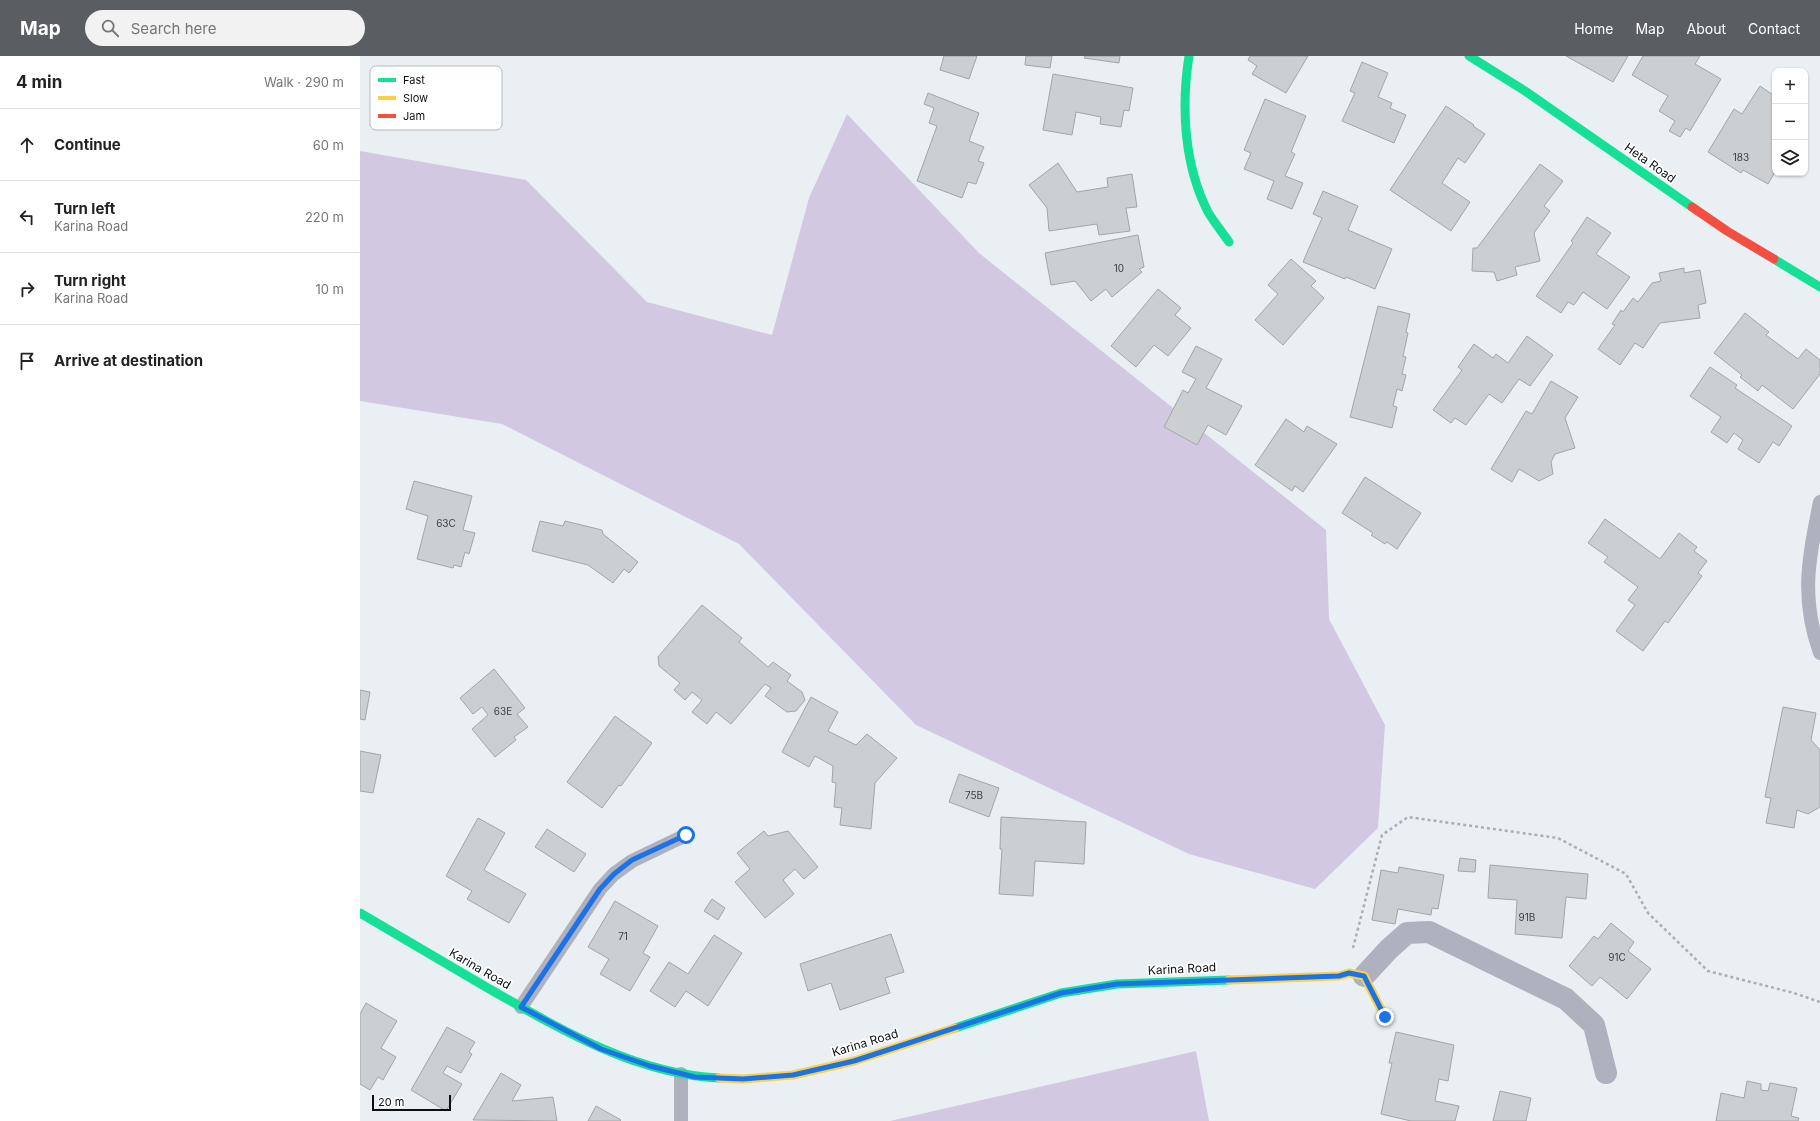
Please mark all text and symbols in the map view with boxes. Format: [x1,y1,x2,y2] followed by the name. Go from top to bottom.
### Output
[85,10,365,46] search box
[20,17,61,40] text: Map
[99,17,121,39] icon: search
[131,19,216,38] text: Search here
[1574,20,1613,37] text: Home
[1635,20,1665,37] text: Map
[1687,20,1726,37] text: About
[1748,20,1800,37] text: Contact
[370,66,502,130] legend
[1772,68,1808,176] map controls
[1772,68,1808,104] button: +
[16,72,62,92] text: 4 min
[403,73,425,87] text: Fast
[264,74,344,90] text: Walk · 290 m
[403,91,428,105] text: Slow
[1772,104,1808,140] button: −
[403,109,425,123] text: Jam
[16,134,38,156] icon: ahead
[54,135,121,154] text: Continue
[313,137,344,153] text: 60 m
[1622,140,1679,186] street label: Heta Road
[1772,140,1808,176] button: layers
[1733,151,1749,163] house number: 183
[54,199,115,218] text: Turn left
[16,206,38,228] icon: left
[305,209,344,225] text: 220 m
[54,218,128,234] text: Karina Road
[1114,262,1124,274] house number: 10
[54,271,126,290] text: Turn right
[16,278,38,300] icon: right
[315,281,344,297] text: 10 m
[54,290,128,306] text: Karina Road
[16,350,38,372] icon: arrive
[54,351,203,370] text: Arrive at destination
[436,517,456,529] house number: 63C
[494,705,512,717] house number: 63E
[965,789,983,801] house number: 75B
[677,826,695,844] route start
[1519,911,1535,923] house number: 91B
[618,930,628,942] house number: 71
[447,945,514,992] street label: Karina Road
[1608,951,1626,963] house number: 91C
[1147,959,1217,978] street label: Karina Road
[1376,1008,1394,1026] route end
[830,1025,900,1060] street label: Karina Road
[372,1093,451,1112] scale bar
[378,1095,404,1109] text: 20 m

